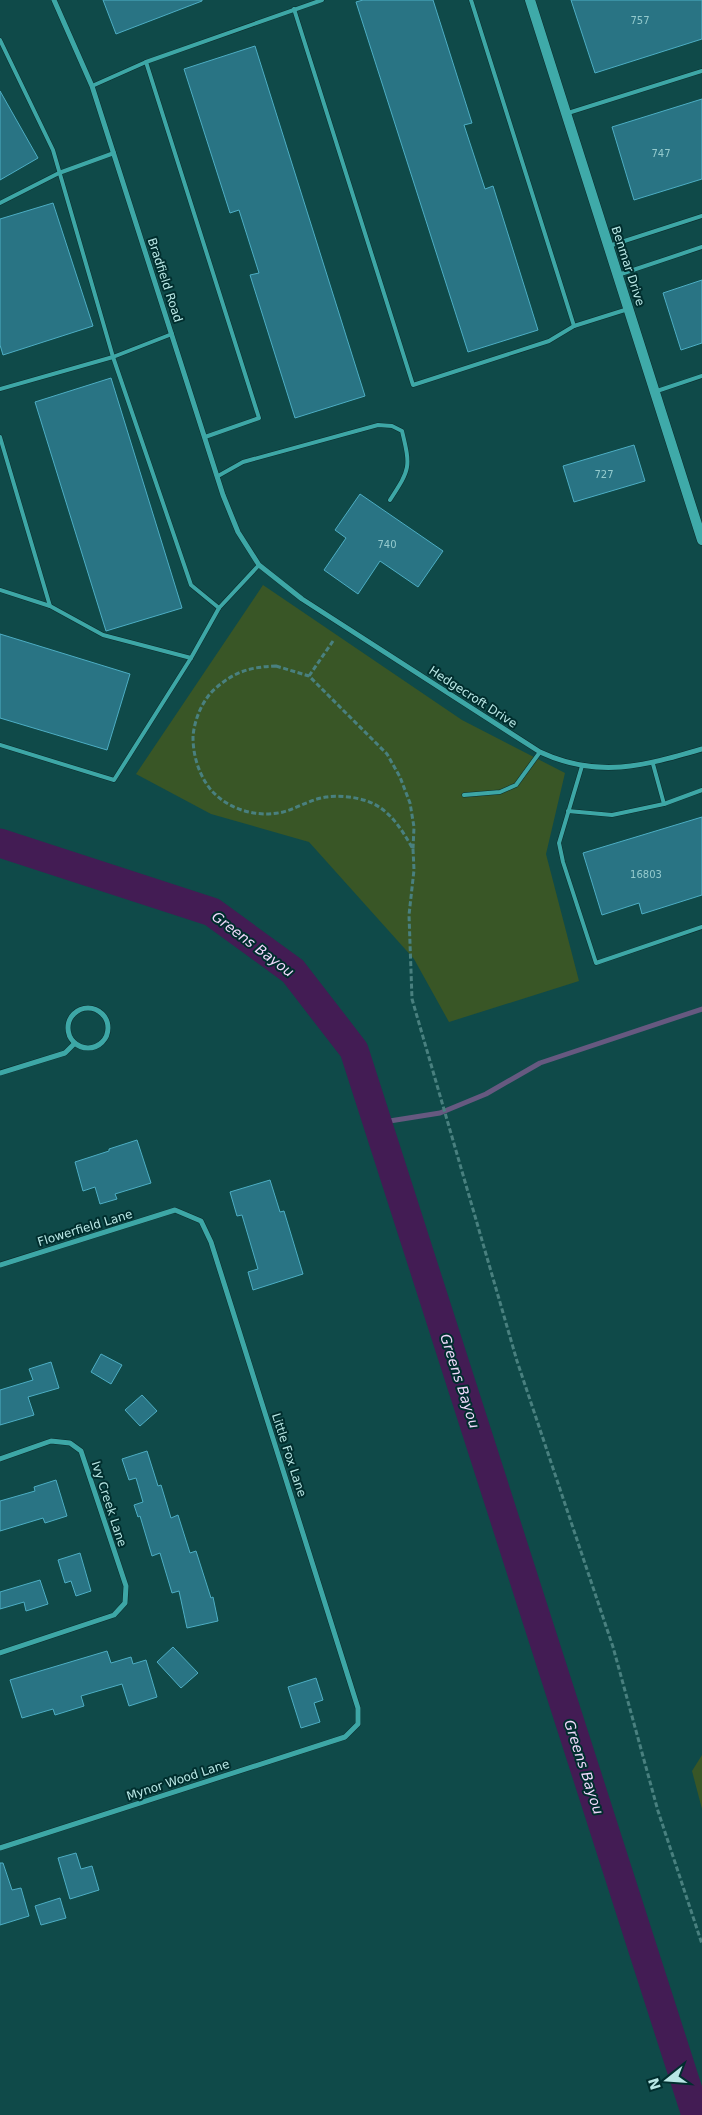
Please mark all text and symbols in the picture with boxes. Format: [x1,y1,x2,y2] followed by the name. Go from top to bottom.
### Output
[630,15,650,26] house number: 757
[651,148,671,159] house number: 747
[609,224,647,308] street label: Benmar Drive
[145,236,185,324] street label: Bradfield Road
[594,469,614,480] house number: 727
[377,539,397,550] house number: 740
[426,663,520,731] street label: Hedgecroft Drive
[630,869,662,880] house number: 16803
[209,908,297,980] water label: Greens Bayou
[36,1207,134,1249] street label: Flowerfield Lane
[437,1332,483,1430] water label: Greens Bayou
[269,1411,309,1499] street label: Little Fox Lane
[89,1459,129,1549] street label: Ivy Creek Lane
[561,1718,607,1816] water label: Greens Bayou
[125,1757,231,1803] street label: Mynor Wood Lane
[642,2055,692,2105] north arrow
[645,2076,664,2092] text: N

